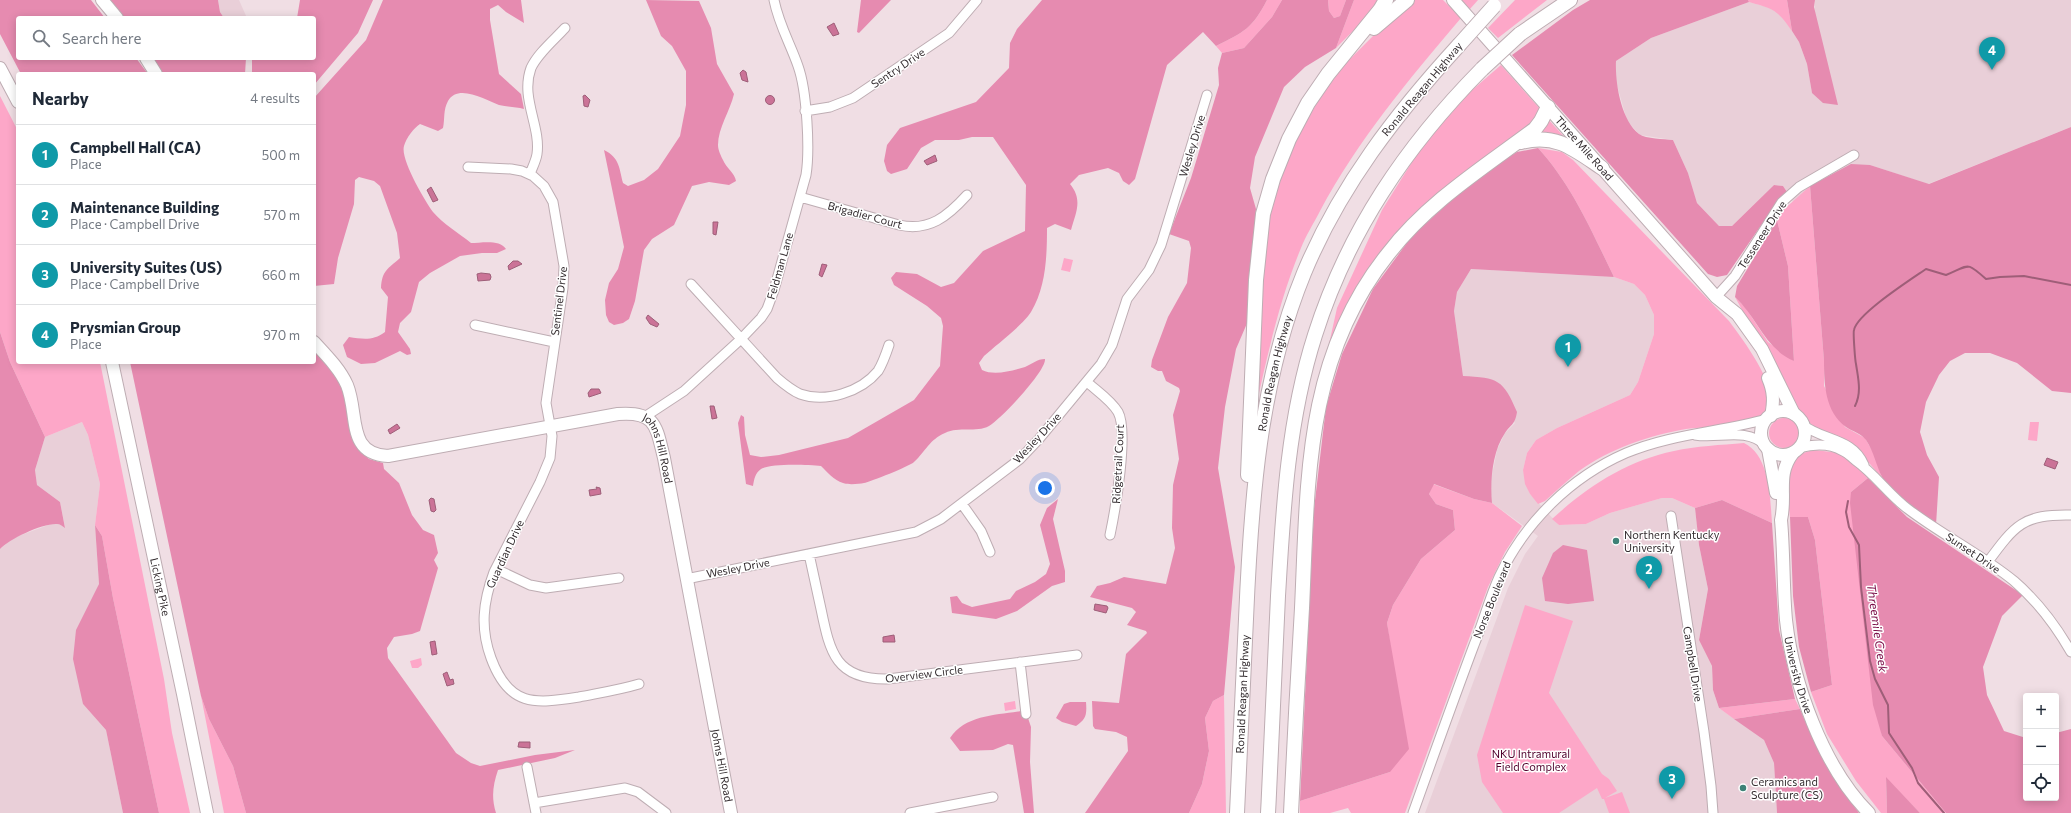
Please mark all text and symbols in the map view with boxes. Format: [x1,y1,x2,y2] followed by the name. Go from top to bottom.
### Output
[16,16,316,60] search box
[30,27,52,49] icon: search
[62,29,141,47] text: Search here
[1979,37,2005,70] pin: 4
[1378,39,1465,138] street label: Ronald Reagan Highway
[868,45,927,90] street label: Sentry Drive
[32,88,89,109] text: Nearby
[250,90,300,106] text: 4 results
[1176,113,1207,178] street label: Wesley Drive
[1553,113,1616,183] street label: Three Mile Road
[70,138,201,156] text: Campbell Hall (CA)
[42,147,48,163] text: 1
[262,147,300,163] text: 500 m
[70,156,102,172] text: Place
[70,198,219,216] text: Maintenance Building
[826,198,904,231] street label: Brigadier Court
[1735,198,1789,271] street label: Tesseneer Drive
[41,207,49,223] text: 2
[263,207,300,223] text: 570 m
[70,216,199,232] text: Place · Campbell Drive
[764,231,795,301] street label: Feldman Lane
[70,258,222,276] text: University Suites (US)
[548,265,569,336] street label: Sentinel Drive
[41,267,49,283] text: 3
[262,267,300,283] text: 660 m
[70,276,199,292] text: Place · Campbell Drive
[1255,313,1294,432] street label: Ronald Reagan Highway
[70,318,181,336] text: Prysmian Group
[41,327,49,343] text: 4
[263,327,300,343] text: 970 m
[1555,334,1581,367] pin: 1
[70,336,102,352] text: Place
[641,410,676,484] street label: Johns Hill Road
[1010,410,1063,466] street label: Wesley Drive
[1109,423,1126,504] street label: Ridgetrail Court
[1035,478,1055,498] your location
[483,517,526,590] street label: Guardian Drive
[1624,528,1720,554] place label: Northern Kentucky University
[1944,530,2003,576] street label: Sunset Drive
[1611,536,1621,546] marker: Northern Kentucky University
[705,555,771,580] street label: Wesley Drive
[1636,556,1662,589] pin: 2
[148,557,173,617] street label: Licking Pike
[1470,559,1513,640] street label: Norse Boulevard
[1865,583,1891,673] water label: Threemile Creek
[1681,625,1706,703] street label: Campbell Drive
[1233,634,1251,754] street label: Ronald Reagan Highway
[1782,635,1816,715] street label: University Drive
[884,662,964,685] street label: Overview Circle
[2023,693,2059,801] map controls
[2023,693,2059,729] button: +
[708,728,736,803] street label: Johns Hill Road
[2023,729,2059,765] button: −
[1492,747,1570,773] park label: NKU Intramural Field Complex
[2023,765,2059,801] button: locate
[1659,766,1685,799] pin: 3
[1751,775,1823,801] place label: Ceramics and Sculpture (CS)
[1738,783,1748,793] marker: Ceramics and Sculpture (CS)

